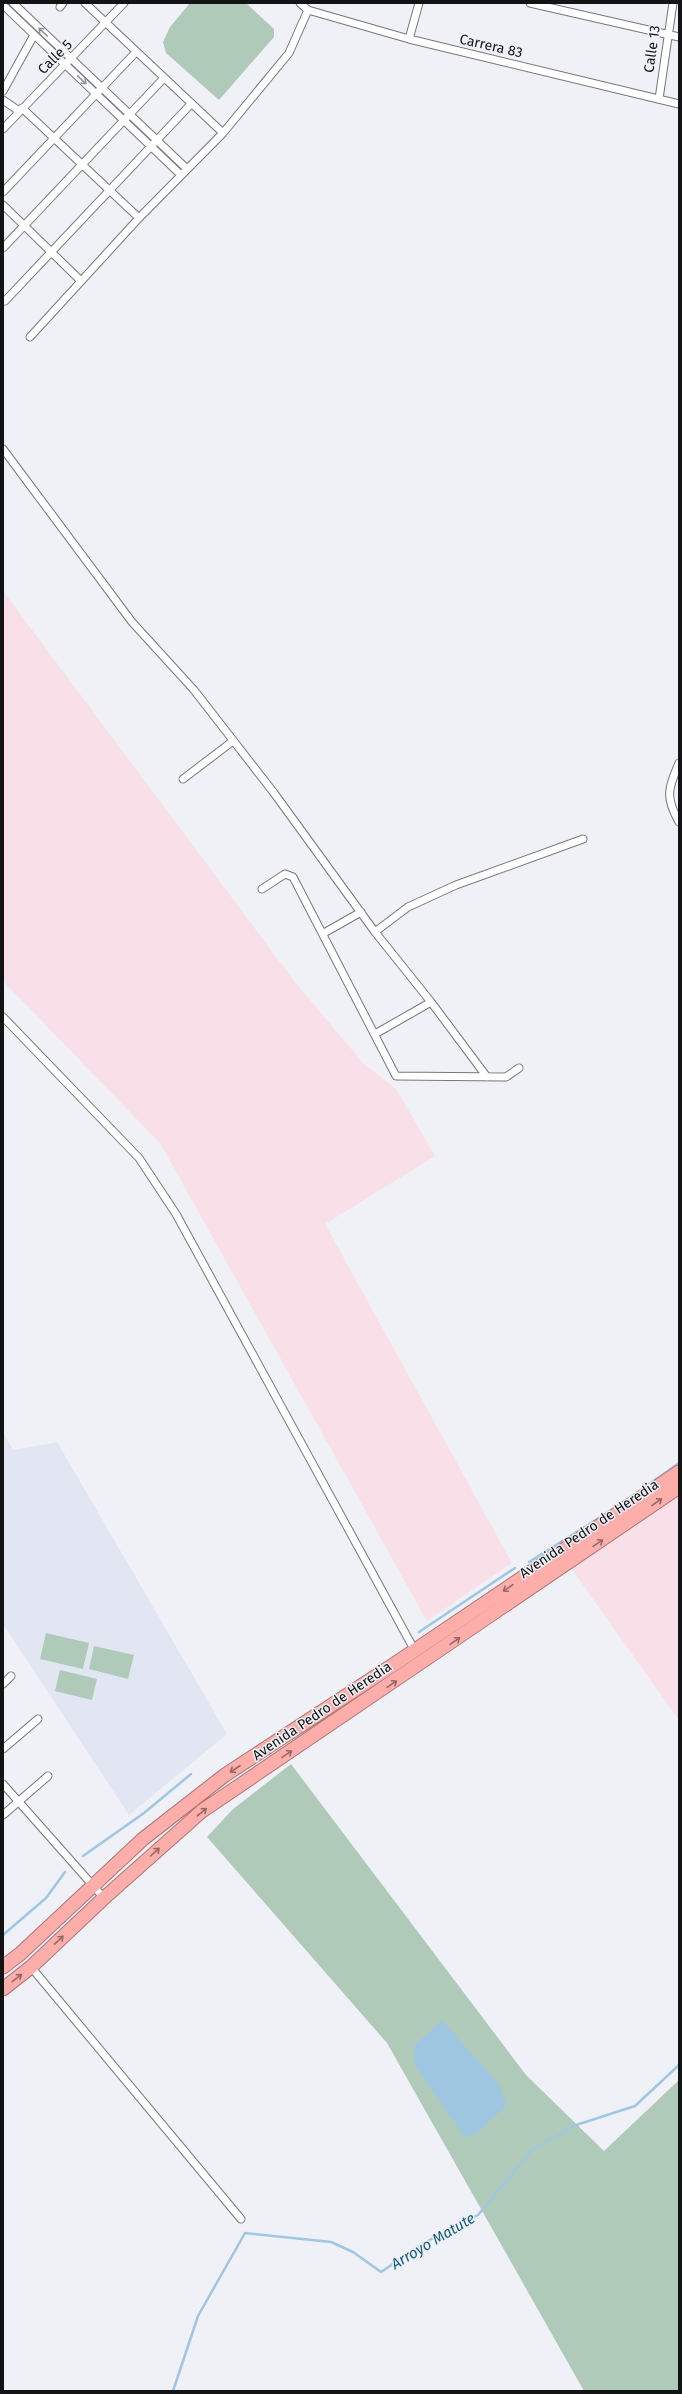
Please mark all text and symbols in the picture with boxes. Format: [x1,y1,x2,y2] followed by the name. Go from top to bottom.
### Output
[640,24,664,74] street label: Calle 13
[38,27,48,37] one-way arrow
[458,30,524,62] street label: Carrera 83
[34,36,76,78] street label: Calle 5
[77,75,87,85] one-way arrow
[516,1476,662,1582] street label: Avenida Pedro de Heredia
[651,1498,662,1507] one-way arrow
[592,1539,603,1547] one-way arrow
[503,1584,514,1592] one-way arrow
[449,1637,460,1645] one-way arrow
[249,1658,395,1764] street label: Avenida Pedro de Heredia
[386,1680,397,1688] one-way arrow
[281,1750,292,1758] one-way arrow
[230,1765,241,1773] one-way arrow
[196,1808,207,1816] one-way arrow
[150,1847,160,1856] one-way arrow
[54,1936,64,1945] one-way arrow
[12,1973,23,1982] one-way arrow
[387,2209,478,2274] water label: Arroyo Matute

